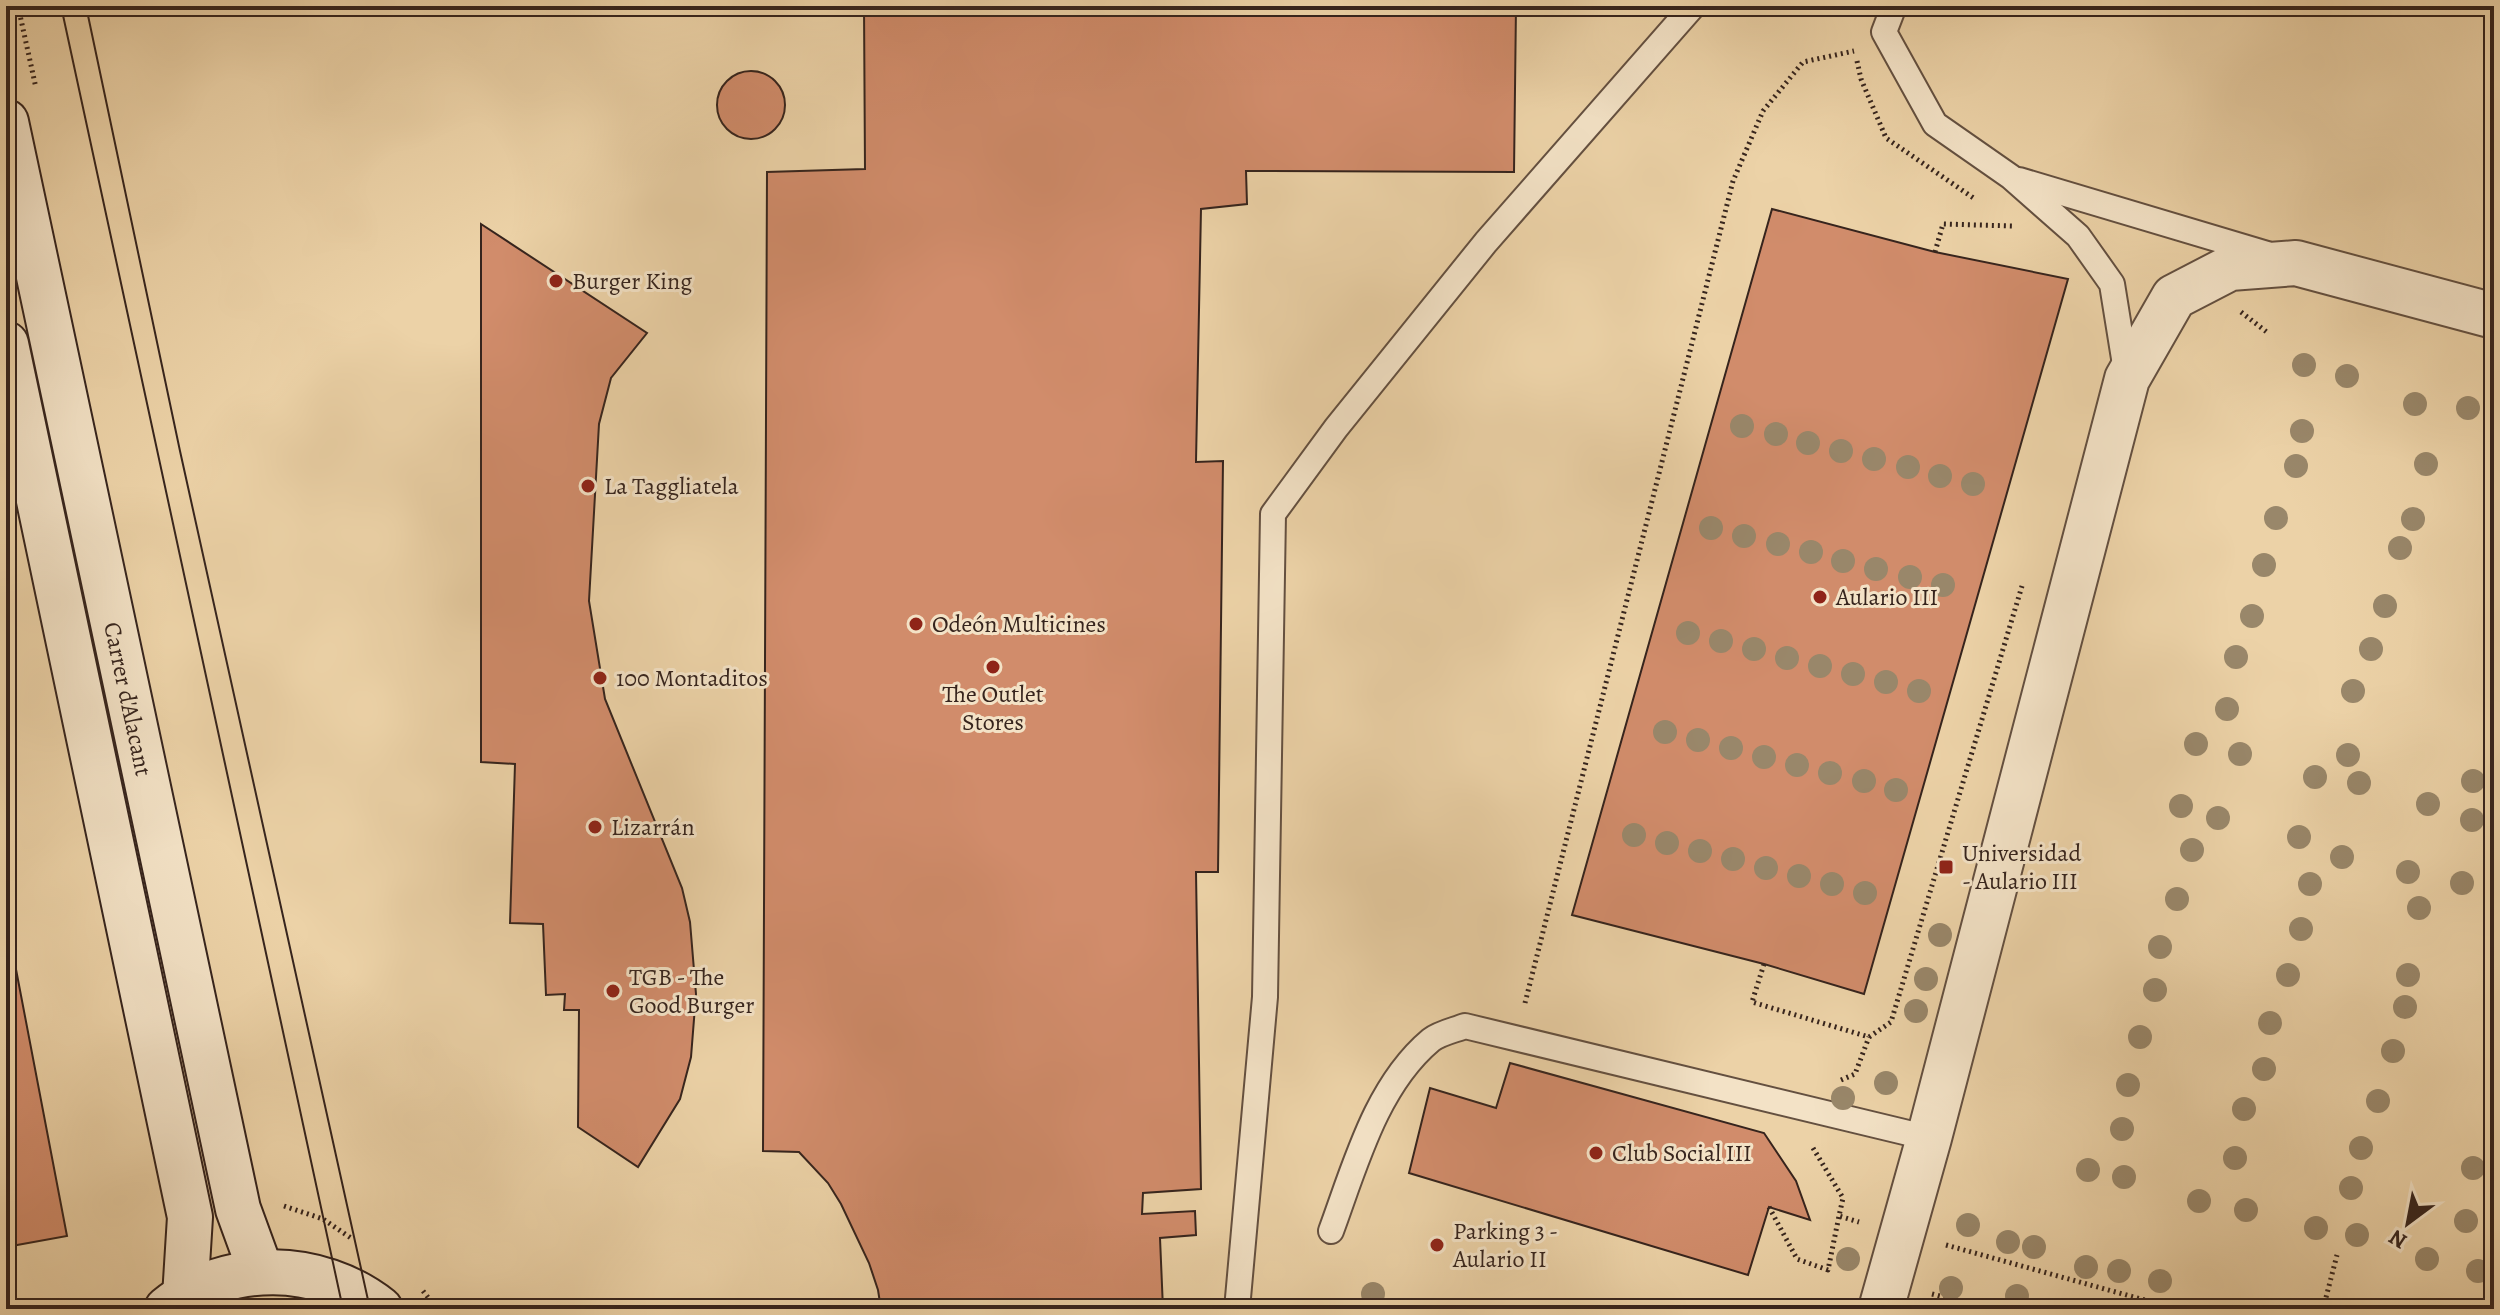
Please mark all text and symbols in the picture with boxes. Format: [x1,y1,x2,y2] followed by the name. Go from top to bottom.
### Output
[572,265,692,297] place label: Burger King
[547,272,565,290] marker: Burger King
[604,470,740,502] place label: La Taggliatela
[579,477,597,495] marker: La Taggliatela
[1835,581,1938,613] place label: Aulario III
[1811,588,1829,606] marker: Aulario III
[932,608,1106,640] place label: Odeón Multicines
[907,615,925,633] marker: Odeón Multicines
[96,619,160,779] street label: Carrer d'Alacant
[984,658,1002,676] marker: The Outlet Stores
[616,662,768,694] place label: 100 Montaditos
[591,669,609,687] marker: 100 Montaditos
[942,678,1044,738] place label: The Outlet Stores
[611,811,695,843] place label: Lizarrán
[586,818,604,836] marker: Lizarrán
[1962,837,2082,897] place label: Universidad - Aulario III
[1937,858,1955,876] marker: Universidad - Aulario III
[629,961,755,1021] place label: TGB - The Good Burger
[604,982,622,1000] marker: TGB - The Good Burger
[1612,1137,1752,1169] place label: Club Social III
[1587,1144,1605,1162] marker: Club Social III
[2368,1183,2448,1263] north arrow
[1452,1215,1558,1275] place label: Parking 3 - Aulario II
[2383,1222,2413,1256] text: N
[1428,1236,1446,1254] marker: Parking 3 - Aulario II

